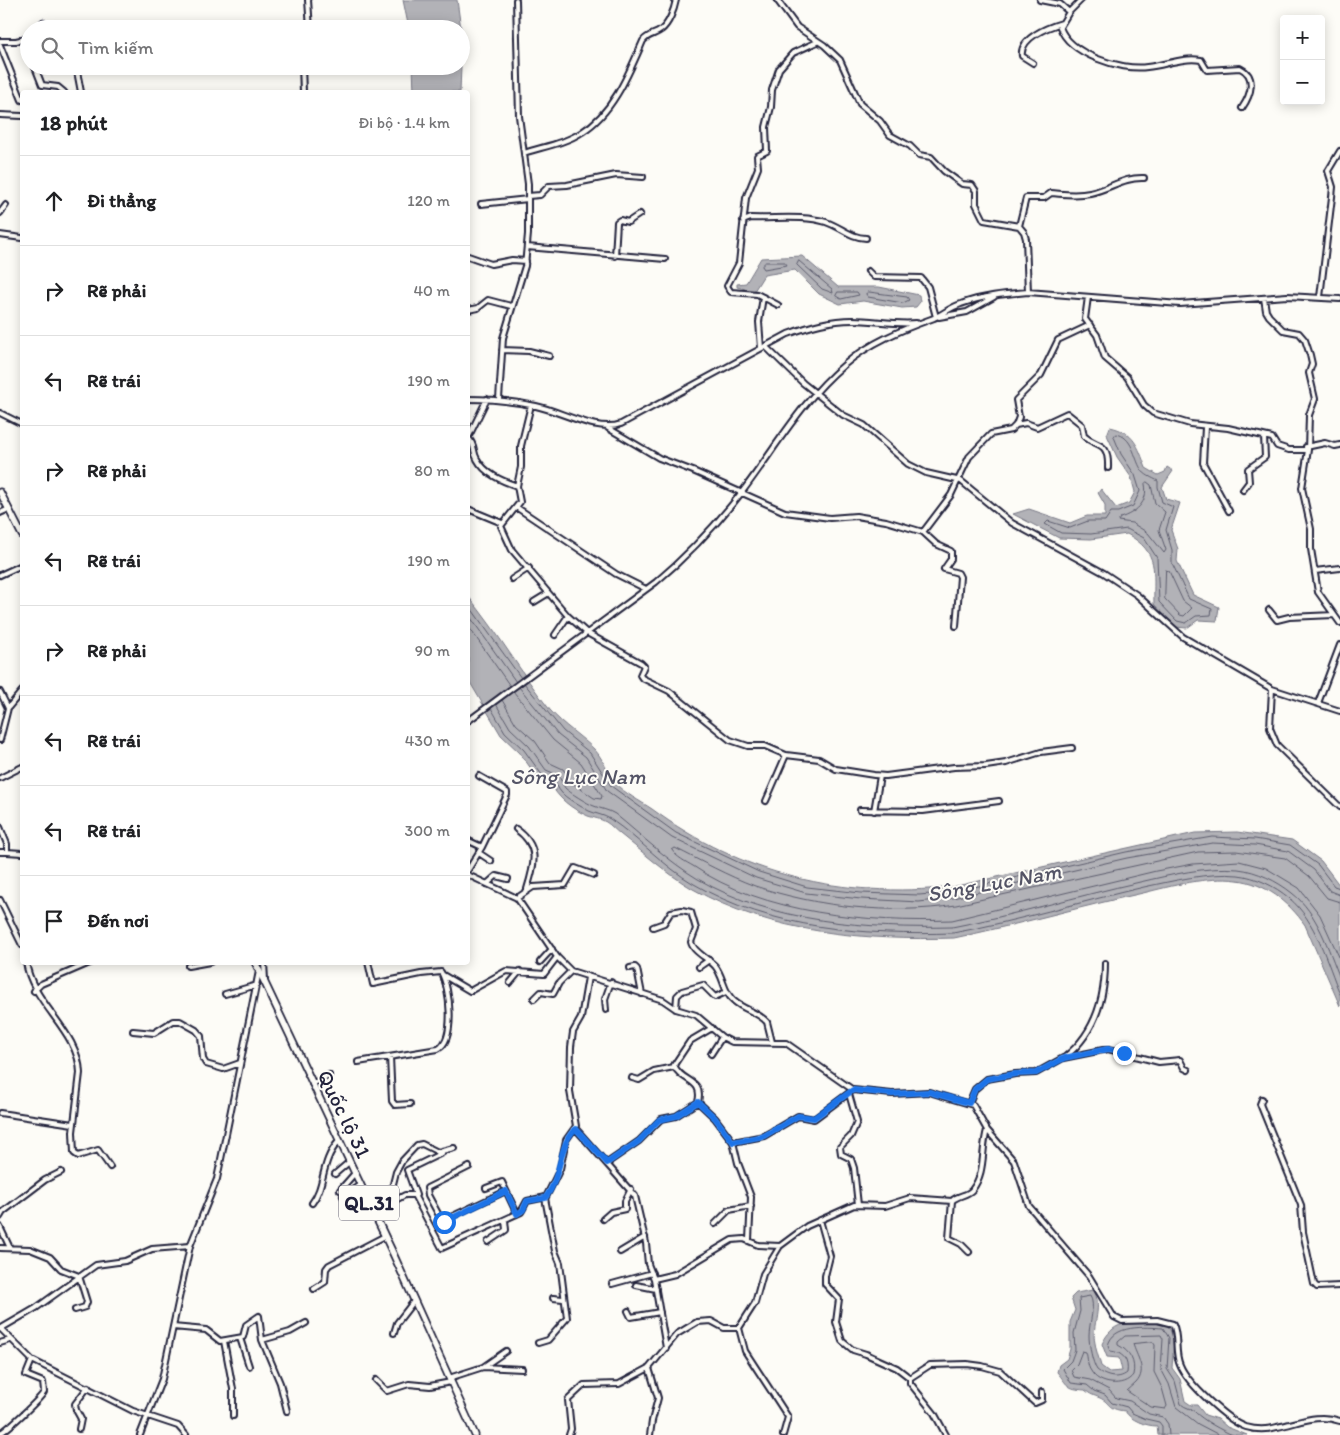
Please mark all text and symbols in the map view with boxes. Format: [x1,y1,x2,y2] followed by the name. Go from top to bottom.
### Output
[1280,15,1325,105] map controls
[1280,15,1325,60] button: +
[20,20,470,75] search box
[38,34,66,62] icon: search
[78,36,153,59] text: Tìm kiếm
[1280,60,1325,105] button: −
[40,110,107,135] text: 18 phút
[358,113,450,132] text: Đi bộ · 1.4 km
[40,187,68,215] icon: ahead
[87,189,156,212] text: Đi thẳng
[407,191,450,210] text: 120 m
[40,277,68,305] icon: right
[87,279,146,302] text: Rẽ phải
[413,281,450,300] text: 40 m
[40,367,68,395] icon: left
[87,369,141,392] text: Rẽ trái
[407,371,450,390] text: 190 m
[40,457,68,485] icon: right
[87,459,146,482] text: Rẽ phải
[414,461,450,480] text: 80 m
[40,547,68,575] icon: left
[87,549,141,572] text: Rẽ trái
[407,551,450,570] text: 190 m
[40,637,68,665] icon: right
[87,639,146,662] text: Rẽ phải
[415,641,450,660] text: 90 m
[40,727,68,755] icon: left
[87,729,141,752] text: Rẽ trái
[405,731,450,750] text: 430 m
[510,763,646,790] water label: Sông Lục Nam
[40,817,68,845] icon: left
[87,819,141,842] text: Rẽ trái
[405,821,450,840] text: 300 m
[925,857,1064,908] water label: Sông Lục Nam
[40,907,68,935] icon: arrive
[87,909,149,932] text: Đến nơi
[1113,1042,1136,1065] route end
[312,1066,377,1162] street label: Quốc lộ 31
[339,1186,399,1220] road number: QL.31
[433,1211,456,1234] route start

